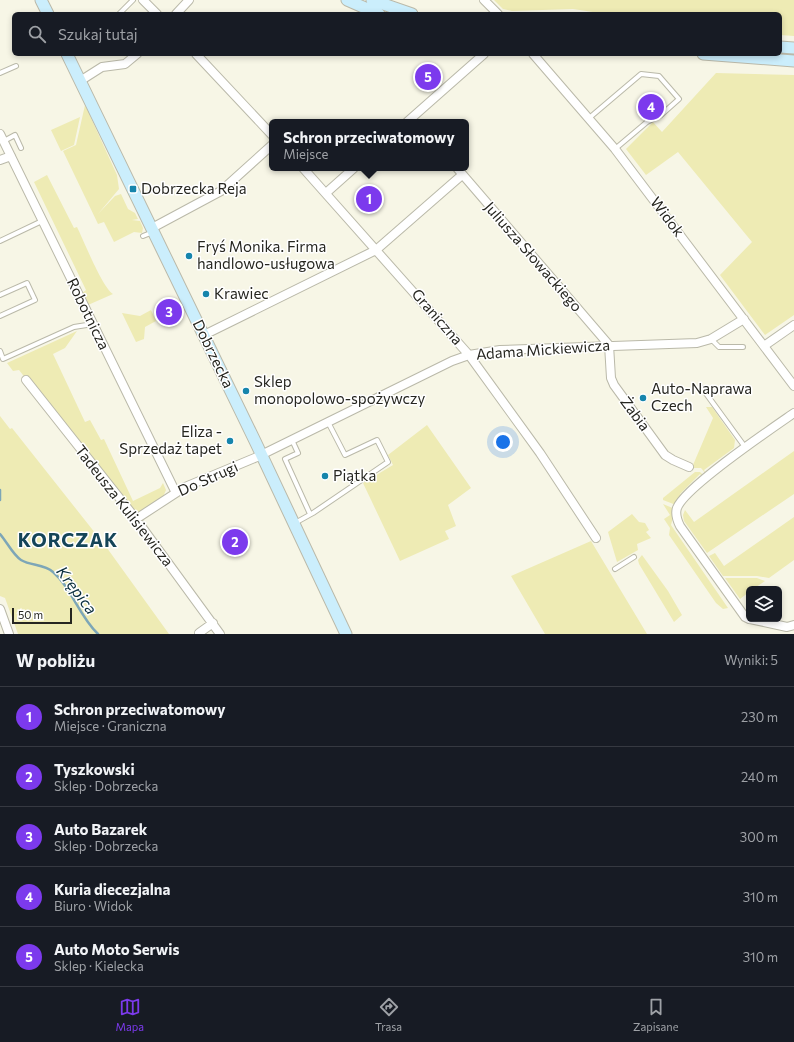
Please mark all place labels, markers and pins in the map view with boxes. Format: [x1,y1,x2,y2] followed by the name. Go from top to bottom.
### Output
[415,62,441,92] pin: 5
[638,92,664,122] pin: 4
[141,179,247,197] place label: Dobrzecka Reja
[128,184,138,194] marker: Dobrzecka Reja
[356,184,382,214] pin: 1
[197,237,335,272] place label: Fryś Monika. Firma handlowo-usługowa
[184,251,194,261] marker: Fryś Monika. Firma handlowo-usługowa
[214,284,269,302] place label: Krawiec
[201,289,211,299] marker: Krawiec
[156,297,182,327] pin: 3
[254,372,425,407] place label: Sklep monopolowo-spożywczy
[651,379,752,414] place label: Auto-Naprawa Czech
[241,386,251,396] marker: Sklep monopolowo-spożywczy
[638,393,648,403] marker: Auto-Naprawa Czech
[119,422,222,457] place label: Eliza - Sprzedaż tapet
[225,436,235,446] marker: Eliza - Sprzedaż tapet
[333,466,376,484] place label: Piątka
[320,471,330,481] marker: Piątka
[222,527,248,557] pin: 2

